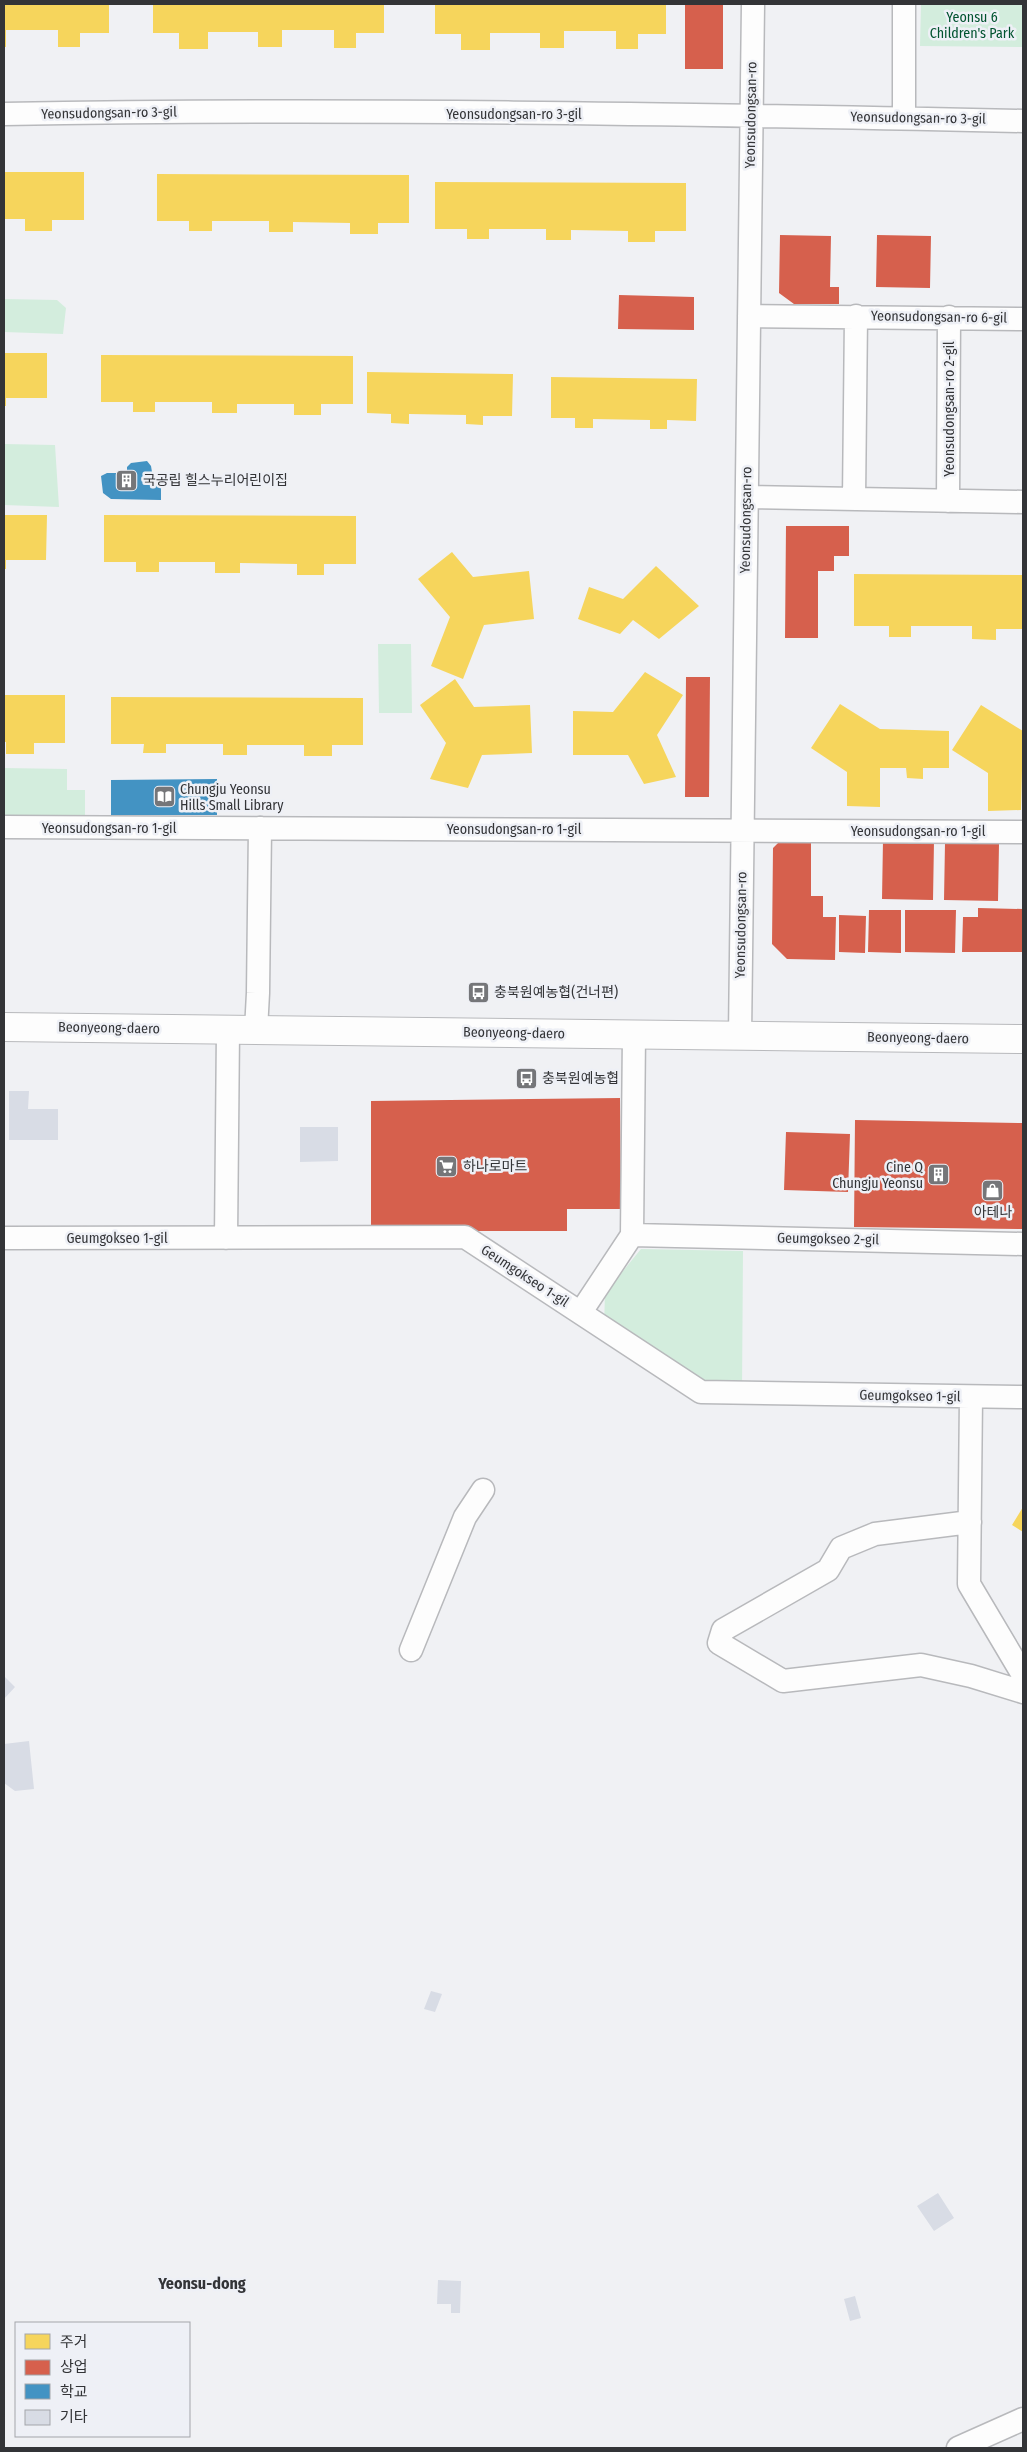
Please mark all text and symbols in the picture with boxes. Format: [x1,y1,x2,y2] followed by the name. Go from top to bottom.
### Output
[930,9,1015,42] park label: Yeonsu 6 Children's Park
[742,61,760,169] street label: Yeonsudongsan-ro
[41,103,177,123] street label: Yeonsudongsan-ro 3-gil
[446,106,582,123] street label: Yeonsudongsan-ro 3-gil
[850,108,986,128] street label: Yeonsudongsan-ro 3-gil
[871,307,1008,327] street label: Yeonsudongsan-ro 6-gil
[941,341,958,477] street label: Yeonsudongsan-ro 2-gil
[737,466,755,574] street label: Yeonsudongsan-ro
[115,468,139,492] building icon: 국공립 힐스누리어린이집
[143,472,288,489] place label: 국공립 힐스누리어린이집
[180,781,284,814] place label: Chungju Yeonsu Hills Small Library
[152,785,176,809] library icon: Chungju Yeonsu Hills Small Library
[42,820,177,837] street label: Yeonsudongsan-ro 1-gil
[447,821,582,838] street label: Yeonsudongsan-ro 1-gil
[851,823,986,840] street label: Yeonsudongsan-ro 1-gil
[732,871,750,979] street label: Yeonsudongsan-ro
[466,980,490,1004] bus stop icon: 충북원예농협(건너편)
[494,984,618,1001] place label: 충북원예농협(건너편)
[58,1019,160,1037] street label: Beonyeong-daero
[463,1024,565,1042] street label: Beonyeong-daero
[867,1029,969,1047] street label: Beonyeong-daero
[514,1066,538,1090] bus stop icon: 충북원예농협
[542,1070,619,1087] place label: 충북원예농협
[435,1154,459,1178] supermarket icon: 하나로마트
[463,1158,528,1175] place label: 하나로마트
[832,1159,923,1192] place label: Cine Q Chungju Yeonsu
[927,1163,951,1187] building icon: Cine Q Chungju Yeonsu
[981,1178,1005,1202] shop icon: 아테나
[974,1204,1012,1221] place label: 아테나
[66,1230,168,1247] street label: Geumgokseo 1-gil
[777,1230,879,1248] street label: Geumgokseo 2-gil
[478,1241,572,1311] street label: Geumgokseo 1-gil
[859,1387,961,1405] street label: Geumgokseo 1-gil
[157,2274,246,2293] district label: Yeonsu-dong
[15,2322,190,2437] legend
[60,2333,88,2351] text: 주거
[60,2358,88,2376] text: 상업
[60,2383,88,2401] text: 학교
[60,2408,88,2426] text: 기타

